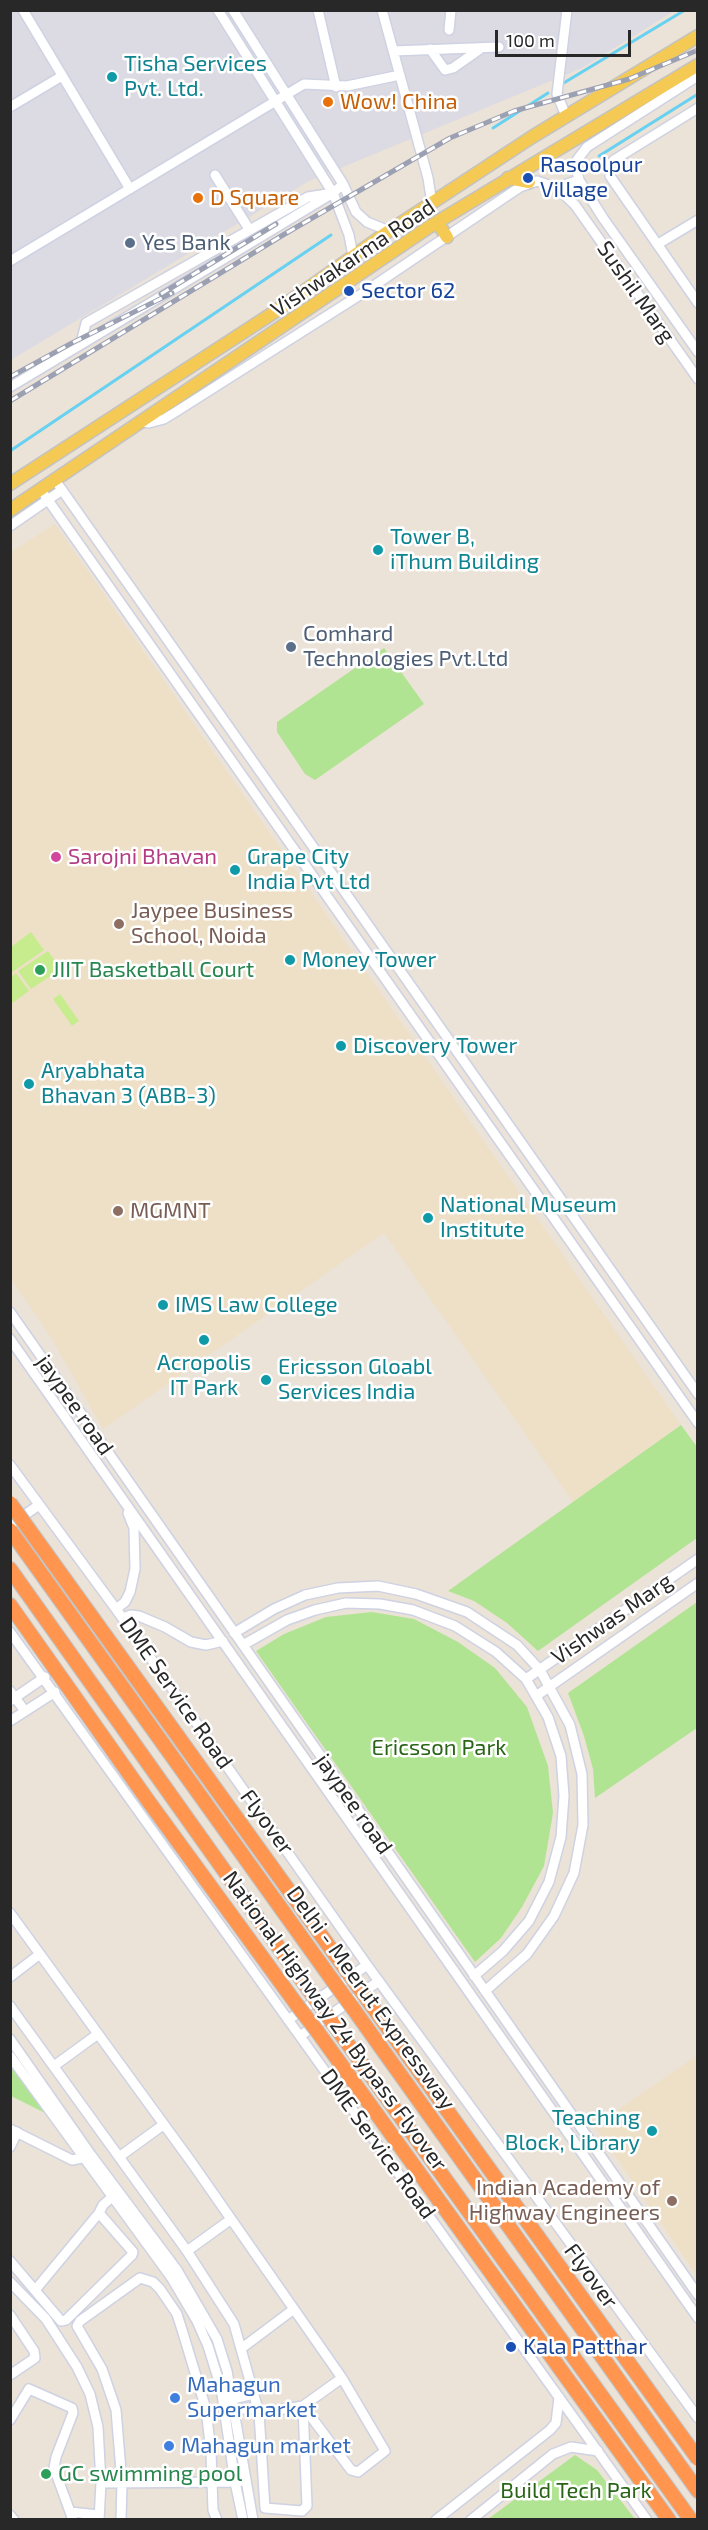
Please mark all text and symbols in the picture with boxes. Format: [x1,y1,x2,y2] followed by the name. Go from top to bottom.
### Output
[498,18,634,56] scale bar
[506,29,555,51] text: 100 m
[124,51,267,102] place label: Tisha Services Pvt. Ltd.
[105,70,119,84] marker: Tisha Services Pvt. Ltd.
[340,89,458,115] place label: Wow! China
[321,95,335,109] marker: Wow! China
[540,152,642,204] place label: Rasoolpur Village
[521,171,535,185] marker: Rasoolpur Village
[210,185,299,211] place label: D Square
[191,191,205,205] marker: D Square
[266,193,440,323] street label: Vishwakarma Road
[142,230,231,256] place label: Yes Bank
[123,236,137,250] marker: Yes Bank
[591,236,681,348] street label: Sushil Marg
[361,278,455,304] place label: Sector 62
[342,284,356,298] marker: Sector 62
[390,524,539,576] place label: Tower B, iThum Building
[371,543,385,557] marker: Tower B, iThum Building
[303,621,508,672] place label: Comhard Technologies Pvt.Ltd
[284,640,298,654] marker: Comhard Technologies Pvt.Ltd
[68,844,217,870] place label: Sarojni Bhavan
[247,844,370,896] place label: Grape City India Pvt Ltd
[49,850,63,864] marker: Sarojni Bhavan
[228,863,242,877] marker: Grape City India Pvt Ltd
[131,898,293,950] place label: Jaypee Business School, Noida
[112,917,126,931] marker: Jaypee Business School, Noida
[302,947,436,973] place label: Money Tower
[283,953,297,967] marker: Money Tower
[52,957,254,983] place label: JIIT Basketball Court
[33,963,47,977] marker: JIIT Basketball Court
[353,1033,517,1059] place label: Discovery Tower
[334,1039,348,1053] marker: Discovery Tower
[41,1058,216,1110] place label: Aryabhata Bhavan 3 (ABB-3)
[22,1077,36,1091] marker: Aryabhata Bhavan 3 (ABB-3)
[440,1192,617,1244] place label: National Museum Institute
[130,1198,211,1224] place label: MGMNT
[111,1204,125,1218] marker: MGMNT
[421,1211,435,1225] marker: National Museum Institute
[175,1292,338,1318] place label: IMS Law College
[156,1298,170,1312] marker: IMS Law College
[197,1333,211,1347] marker: Acropolis IT Park
[31,1350,119,1460] street label: jaypee road
[157,1350,251,1402] place label: Acropolis IT Park
[278,1354,432,1406] place label: Ericsson Gloabl Services India
[259,1373,273,1387] marker: Ericsson Gloabl Services India
[547,1568,677,1670] street label: Vishwas Marg
[114,1612,238,1774] street label: DME Service Road
[372,1735,506,1761] park label: Ericsson Park
[310,1749,398,1859] street label: jaypee road
[235,1784,299,1860] street label: Flyover
[217,1866,453,2176] street label: National Highway 24 Bypass Flyover
[281,1881,461,2115] street label: Delhi - Meerut Expressway
[315,2064,441,2224] street label: DME Service Road
[505,2105,640,2156] place label: Teaching Block, Library
[645,2124,659,2138] marker: Teaching Block, Library
[469,2175,660,2226] place label: Indian Academy of Highway Engineers
[665,2194,679,2208] marker: Indian Academy of Highway Engineers
[559,2238,623,2314] street label: Flyover
[523,2334,647,2360] place label: Kala Patthar
[504,2340,518,2354] marker: Kala Patthar
[187,2372,317,2424] place label: Mahagun Supermarket
[168,2391,182,2405] marker: Mahagun Supermarket
[181,2433,351,2459] place label: Mahagun market
[162,2439,176,2453] marker: Mahagun market
[58,2461,242,2487] place label: GC swimming pool
[39,2467,53,2481] marker: GC swimming pool
[500,2478,652,2504] park label: Build Tech Park

